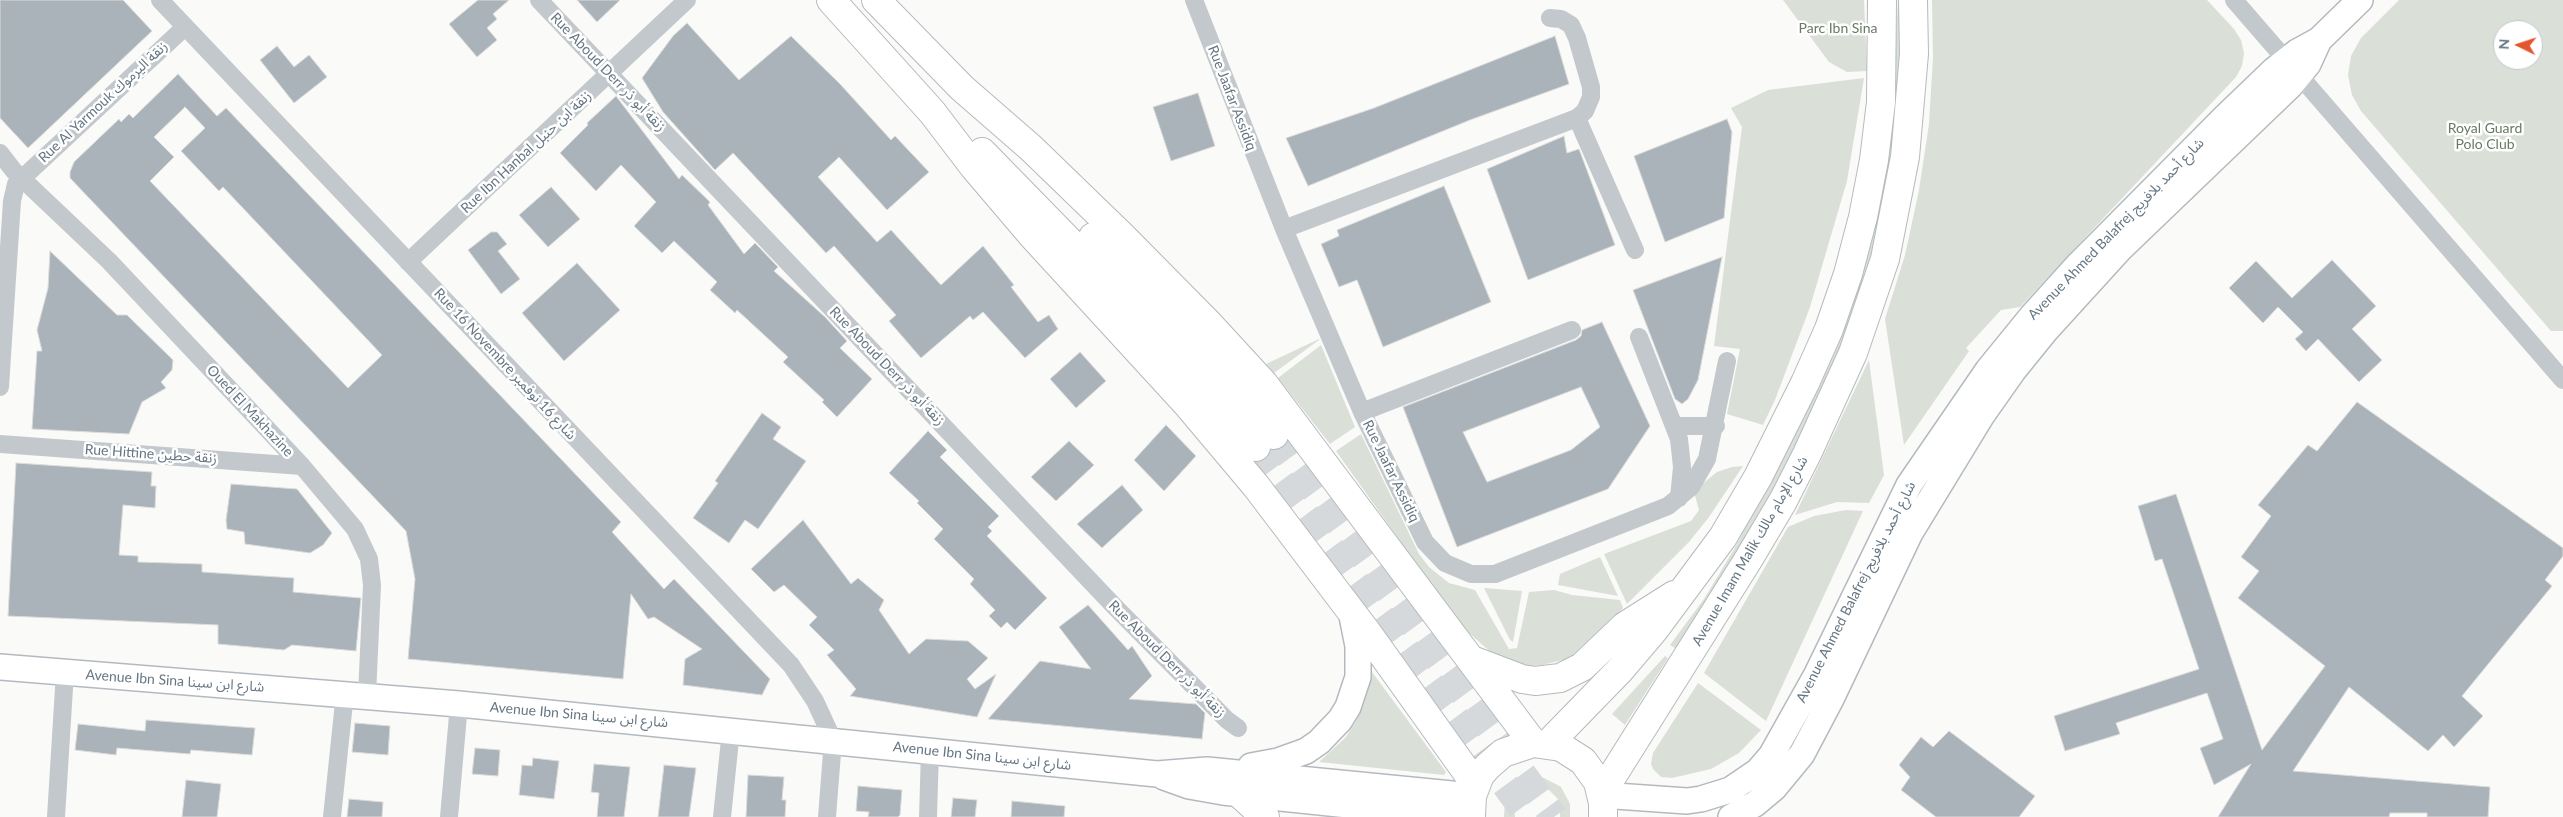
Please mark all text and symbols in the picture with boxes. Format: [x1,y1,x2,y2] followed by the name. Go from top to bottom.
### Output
[547,9,669,135] street label: Rue Aboud Derr زنقة أبو ذر
[1799,20,1877,36] park label: Parc Ibn Sina
[2493,20,2543,70] north arrow
[35,38,171,166] street label: Rue Al Yarmouk زنقة اليرموك
[2495,38,2512,50] text: N
[1204,43,1260,153] street label: Rue Jaafar Assidiq
[457,87,595,217] street label: Rue Ibn Hanbal زنقة ابن حنبل
[2448,120,2522,152] park label: Royal Guard Polo Club
[2025,135,2207,323] street label: Avenue Ahmed Balafrej شارع أحمد بلافريج
[430,285,580,443] street label: Rue 16 Novembre شارع 16 نوفمبر
[826,303,948,429] street label: Rue Aboud Derr زنقة أبو ذر
[203,362,297,460] street label: Oued El Makhazine
[1359,417,1423,525] street label: Rue Jaafar Assidiq
[84,441,218,467] street label: Rue Hittine زنقة حطين
[1689,453,1811,649] street label: Avenue Imam Malik شارع الإمام مالك
[1793,479,1919,705] street label: Avenue Ahmed Balafrej شارع أحمد بلافريج
[1105,597,1229,721] street label: Rue Aboud Derr زنقة أبو ذر
[85,666,265,696] street label: Avenue Ibn Sina شارع ابن سينا
[489,699,669,731] street label: Avenue Ibn Sina شارع ابن سينا
[892,738,1072,774] street label: Avenue Ibn Sina شارع ابن سينا

